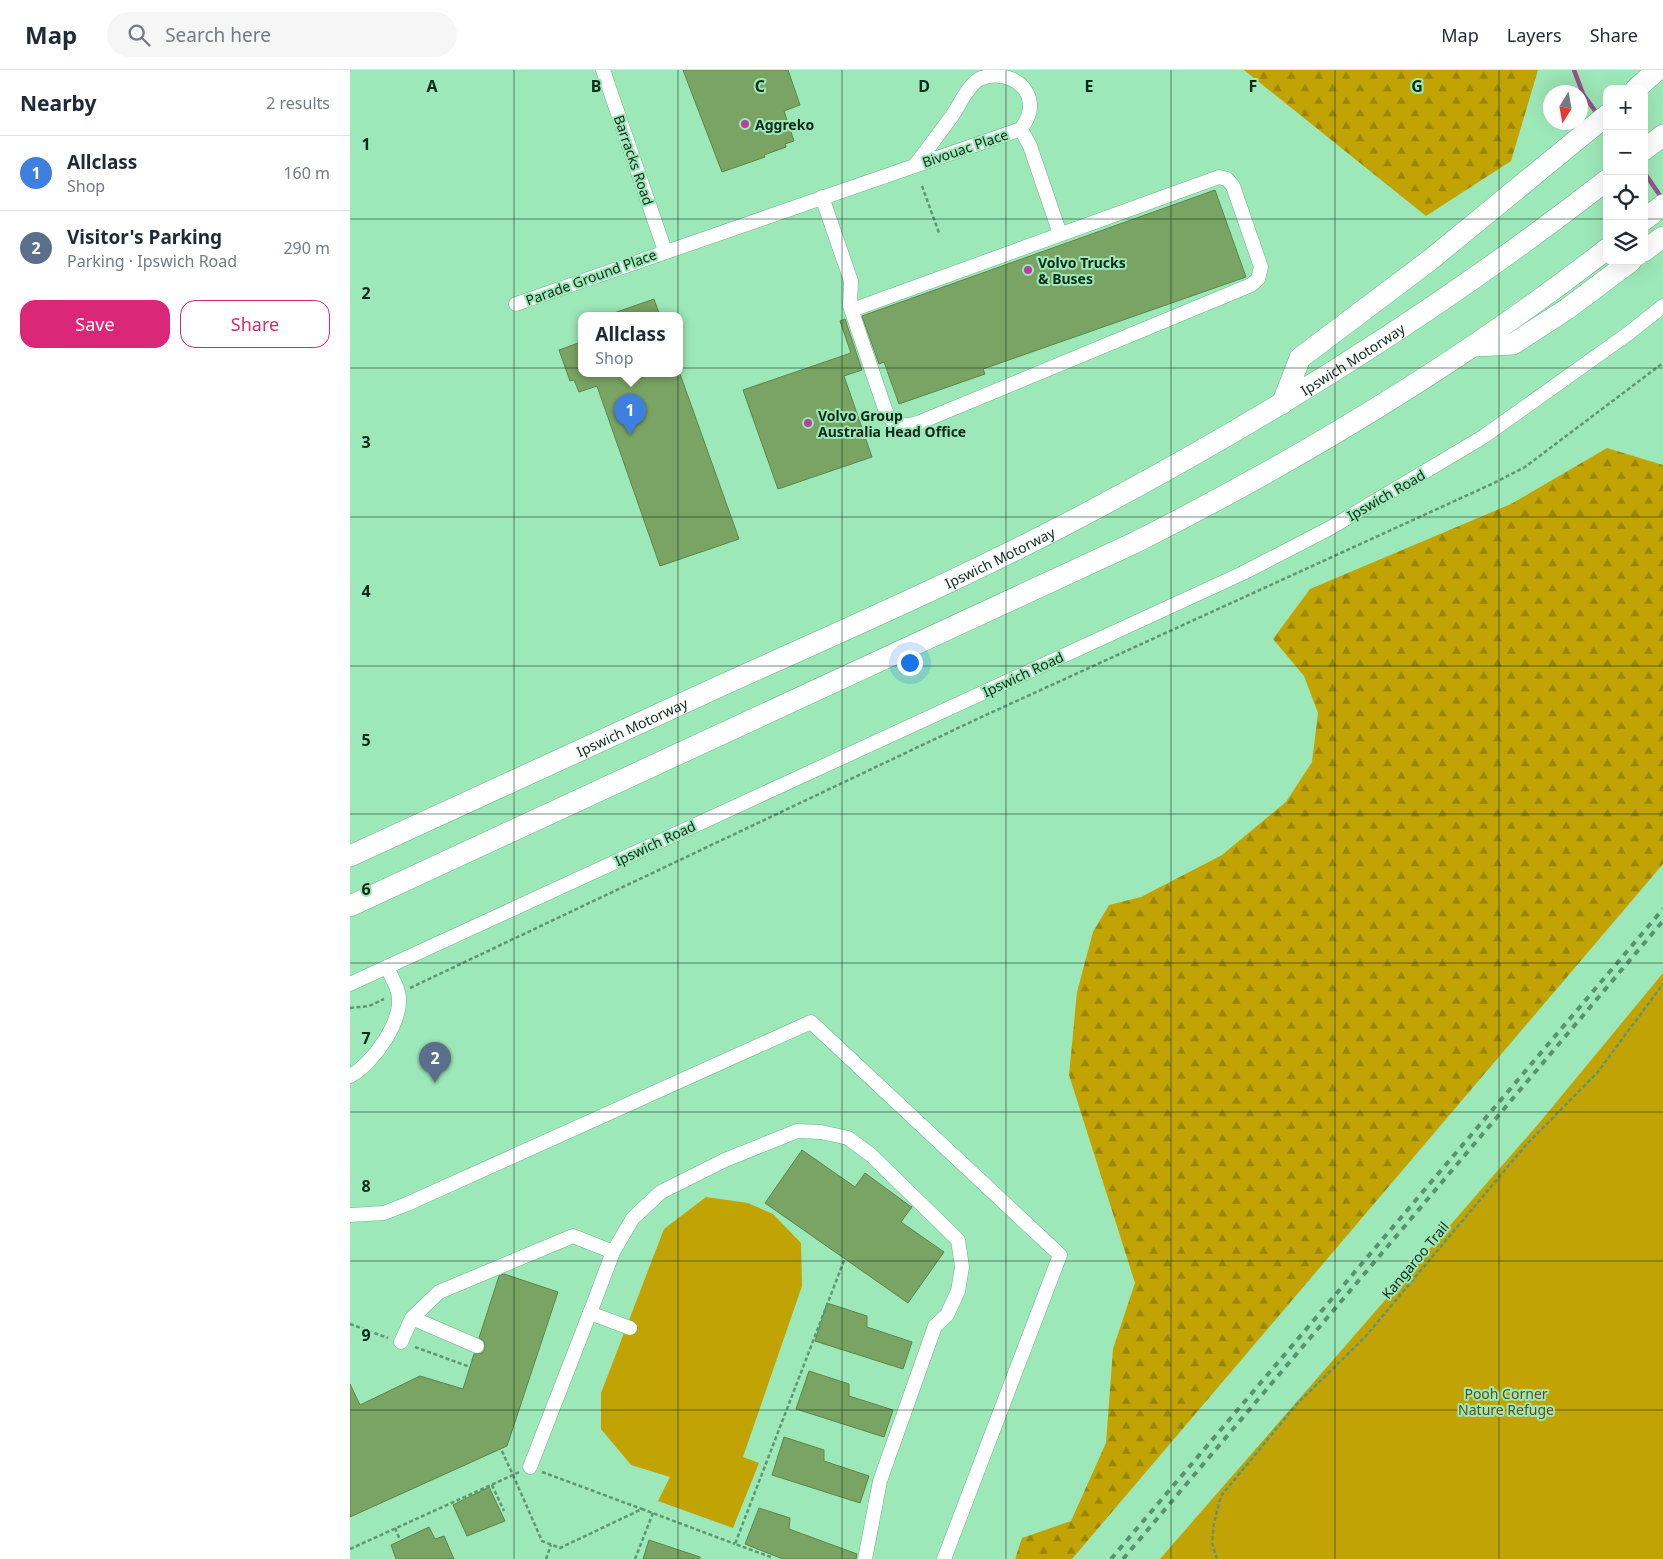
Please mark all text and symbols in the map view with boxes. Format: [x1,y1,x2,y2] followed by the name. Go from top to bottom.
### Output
[107,12,457,57] search box
[25,18,77,51] text: Map
[125,21,153,49] icon: search
[165,22,271,48] text: Search here
[1441,23,1479,47] text: Map
[1507,23,1562,47] text: Layers
[1590,23,1638,47] text: Share
[426,75,438,97] text: A
[591,75,601,97] text: B
[755,75,765,97] text: C
[918,75,930,97] text: D
[1085,75,1094,97] text: E
[1249,75,1257,97] text: F
[1411,75,1423,97] text: G
[1543,85,1588,130] north arrow
[1603,85,1648,265] map controls
[1603,85,1648,130] button: +
[20,89,96,117] text: Nearby
[266,92,330,114] text: 2 results
[610,112,658,208] street label: Barracks Road
[755,115,814,134] place label: Aggreko
[739,118,751,130] marker: Aggreko
[919,124,1011,172] street label: Bivouac Place
[1603,130,1648,175] button: −
[361,133,371,155] text: 1
[67,149,137,175] text: Allclass
[31,162,41,184] text: 1
[283,162,330,184] text: 160 m
[67,175,105,197] text: Shop
[1603,175,1648,220] button: locate
[1603,220,1648,265] button: layers
[67,224,222,250] text: Visitor's Parking
[31,237,41,259] text: 2
[283,237,330,259] text: 290 m
[523,244,659,310] street label: Parade Ground Place
[67,250,237,272] text: Parking · Ipswich Road
[1038,253,1126,288] place label: Volvo Trucks & Buses
[1022,264,1034,276] marker: Volvo Trucks & Buses
[361,282,371,304] text: 2
[20,300,170,348] button: Save
[180,300,330,348] button: Share
[578,312,683,377] popup
[1297,318,1409,399] street label: Ipswich Motorway
[595,321,666,347] text: Allclass
[595,347,634,369] text: Shop
[614,394,646,435] pin: 1
[818,406,966,441] place label: Volvo Group Australia Head Office
[802,417,814,429] marker: Volvo Group Australia Head Office
[361,431,371,453] text: 3
[1343,465,1429,525] street label: Ipswich Road
[941,522,1059,592] street label: Ipswich Motorway
[361,580,371,602] text: 4
[979,647,1067,701] street label: Ipswich Road
[897,650,923,676] your location
[573,693,691,760] street label: Ipswich Motorway
[361,729,371,751] text: 5
[611,816,699,870] street label: Ipswich Road
[361,878,371,900] text: 6
[361,1027,371,1049] text: 7
[419,1042,451,1083] pin: 2
[361,1175,371,1197] text: 8
[1377,1217,1453,1303] street label: Kangaroo Trail
[361,1324,371,1346] text: 9
[1458,1384,1554,1419] park label: Pooh Corner Nature Refuge

